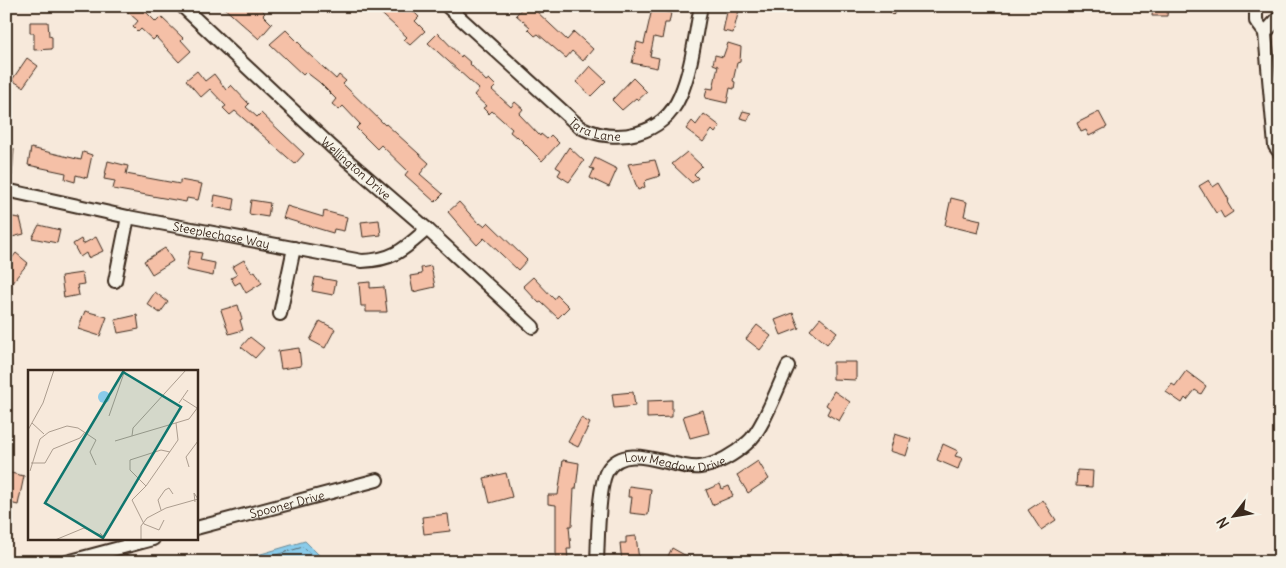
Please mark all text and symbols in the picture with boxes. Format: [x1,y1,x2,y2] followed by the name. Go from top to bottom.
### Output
[566,114,621,143] street label: Tara Lane
[318,133,394,202] street label: Wellington Drive
[172,218,271,251] street label: Steeplechase Way
[28,370,198,540] inset map
[623,449,728,475] street label: Low Meadow Drive
[248,487,326,521] street label: Spooner Drive
[1208,490,1258,540] north arrow
[1213,514,1233,531] text: N

